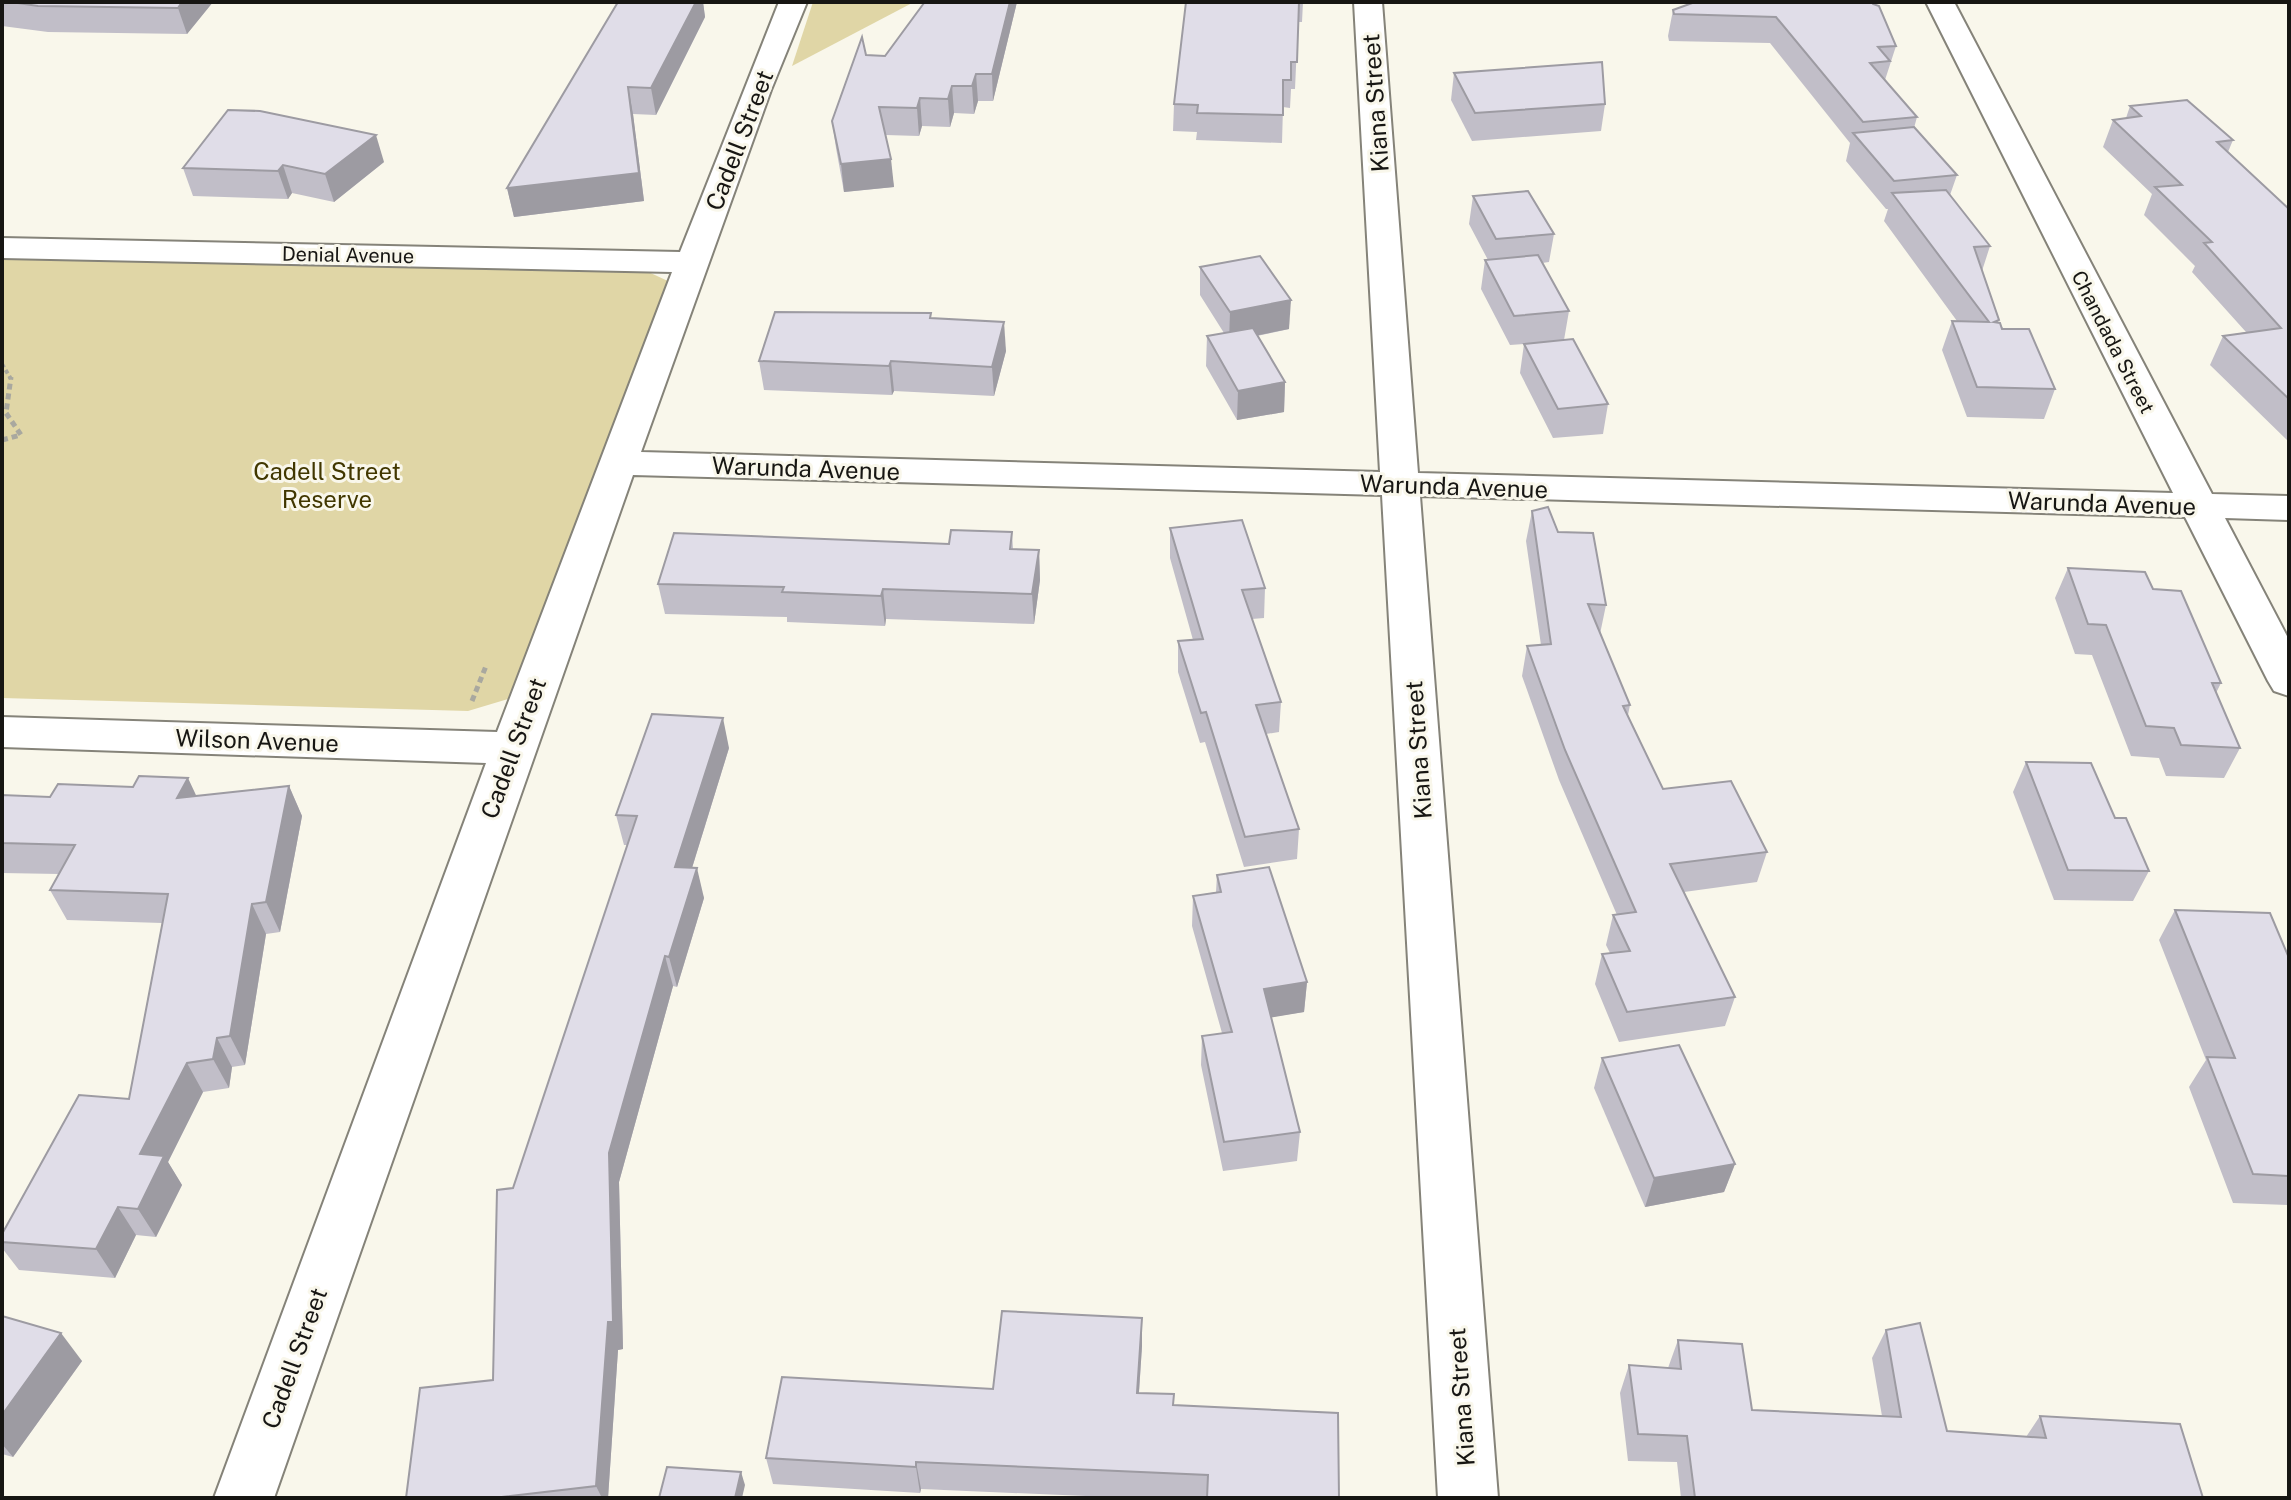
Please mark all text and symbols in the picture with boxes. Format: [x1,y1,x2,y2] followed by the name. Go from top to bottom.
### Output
[1356,33,1394,173] street label: Kiana Street
[699,66,779,214] street label: Cadell Street
[282,242,414,268] street label: Denial Avenue
[2067,267,2159,417] street label: Chandada Street
[711,451,901,485] street label: Warunda Avenue
[253,457,401,513] park label: Cadell Street Reserve
[1359,469,1549,503] street label: Warunda Avenue
[2007,486,2197,520] street label: Warunda Avenue
[475,674,551,822] street label: Cadell Street
[1399,680,1437,820] street label: Kiana Street
[175,723,339,757] street label: Wilson Avenue
[256,1284,332,1432] street label: Cadell Street
[1442,1327,1480,1467] street label: Kiana Street

